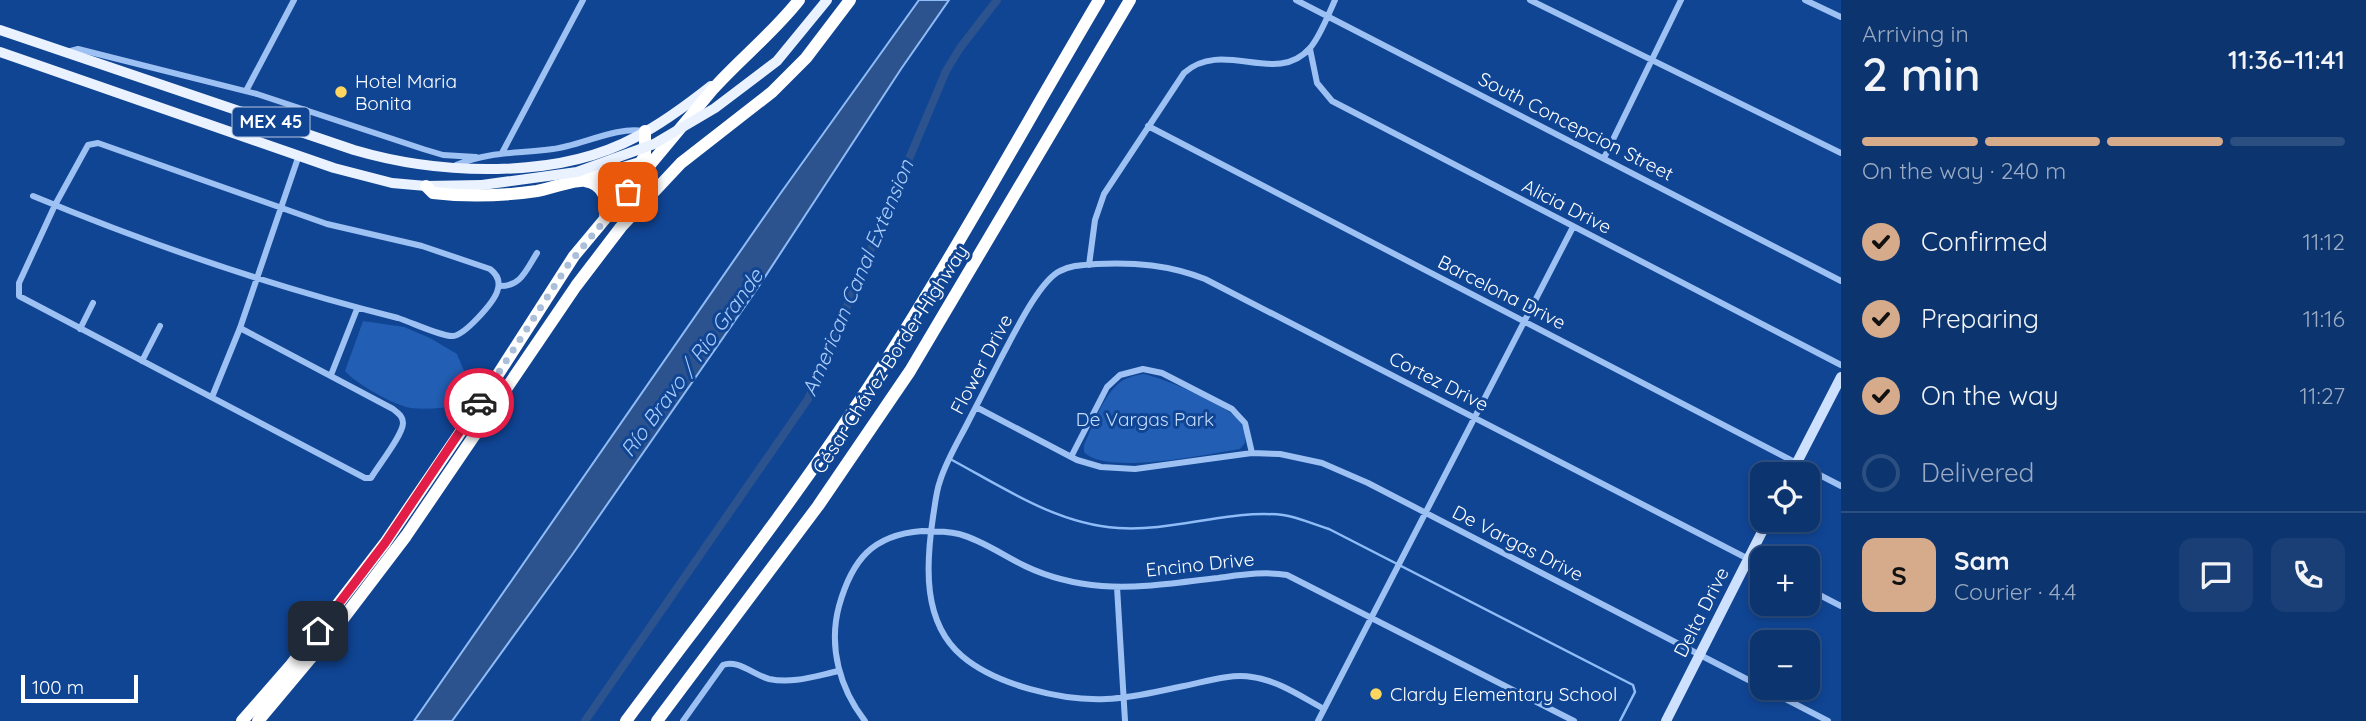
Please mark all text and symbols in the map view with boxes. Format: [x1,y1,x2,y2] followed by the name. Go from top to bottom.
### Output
[1862,19,1969,48] text: Arriving in
[2228,43,2345,76] text: 11:36–11:41
[1862,45,1981,103] text: 2 min
[1474,66,1678,186] street label: South Concepcion Street
[355,69,457,115] place label: Hotel Maria Bonita
[333,84,349,100] marker: Hotel Maria Bonita
[232,107,310,136] road number: MEX 45
[796,155,919,400] water label: American Canal Extension
[1862,156,2066,185] text: On the way · 240 m
[598,162,658,222] pin
[609,173,647,211] icon: bag
[1518,173,1616,239] street label: Alicia Drive
[1862,223,1900,261] icon: check
[1921,225,2048,258] text: Confirmed
[2302,227,2345,256] text: 11:12
[807,240,973,478] street label: César Chávez Border Highway
[1434,249,1570,335] street label: Barcelona Drive
[614,262,769,461] water label: Río Bravo / Rio Grande
[1862,300,1900,338] icon: check
[1921,302,2039,335] text: Preparing
[2303,304,2345,333] text: 11:16
[945,310,1017,418] street label: Flower Drive
[1385,346,1493,416] street label: Cortez Drive
[444,368,514,438] courier
[1862,377,1900,415] icon: check
[1921,379,2059,412] text: On the way
[2300,381,2345,410] text: 11:27
[460,384,498,422] icon: car
[1076,407,1214,431] park label: De Vargas Park
[1921,456,2034,489] text: Delivered
[1750,462,1820,700] map controls
[1750,462,1820,532] button: locate
[1448,500,1588,586] street label: De Vargas Drive
[2179,538,2253,612] button: chat
[2271,538,2345,612] button: phone
[1954,544,2010,577] text: Sam
[1145,546,1255,582] street label: Encino Drive
[1750,546,1820,616] button: +
[1891,559,1907,592] text: S
[1668,563,1734,661] street label: Delta Drive
[1954,577,2076,606] text: Courier · 4.4
[288,601,348,661] pin
[299,612,337,650] icon: home
[1750,630,1820,700] button: −
[21,672,138,704] scale bar
[32,675,84,699] text: 100 m
[1390,682,1617,706] place label: Clardy Elementary School
[1368,686,1384,702] marker: Clardy Elementary School

